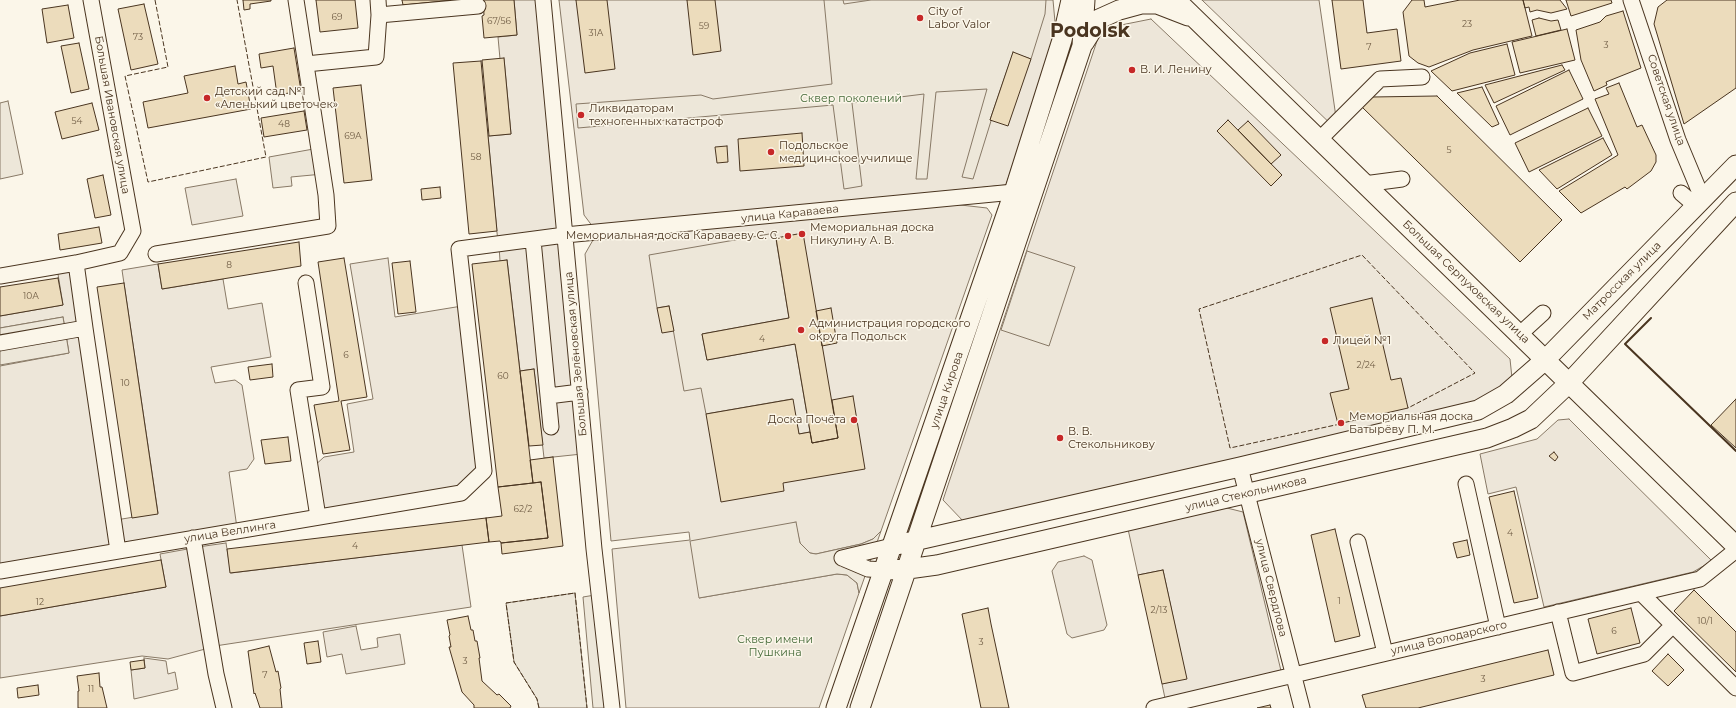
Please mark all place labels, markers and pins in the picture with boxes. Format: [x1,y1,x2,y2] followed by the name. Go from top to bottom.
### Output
[928,5,990,31] place label: City of Labor Valor
[915,13,925,23] marker: City of Labor Valor
[1140,63,1212,77] place label: В. И. Ленину
[1127,65,1137,75] marker: В. И. Ленину
[215,85,338,111] place label: Детский сад №1 «Аленький цветочек»
[202,93,212,103] marker: Детский сад №1 «Аленький цветочек»
[589,102,723,128] place label: Ликвидаторам техногенных катастроф
[576,110,586,120] marker: Ликвидаторам техногенных катастроф
[779,139,913,165] place label: Подольское медицинское училище
[766,147,776,157] marker: Подольское медицинское училище
[810,221,934,247] place label: Мемориальная доска Никулину А. В.
[566,229,780,243] place label: Мемориальная доска Караваеву С. С.
[797,229,807,239] marker: Мемориальная доска Никулину А. В.
[783,231,793,241] marker: Мемориальная доска Караваеву С. С.
[809,317,970,343] place label: Администрация городского округа Подольск
[796,325,806,335] marker: Администрация городского округа Подольск
[1333,334,1391,348] place label: Лицeй №1
[1320,336,1330,346] marker: Лицeй №1
[1349,410,1473,436] place label: Мемориальная доска Батырёву П. М.
[768,413,846,427] place label: Доска Почёта
[849,415,859,425] marker: Доска Почёта
[1336,418,1346,428] marker: Мемориальная доска Батырёву П. М.
[1068,425,1155,451] place label: В. В. Стекольникову
[1055,433,1065,443] marker: В. В. Стекольникову

